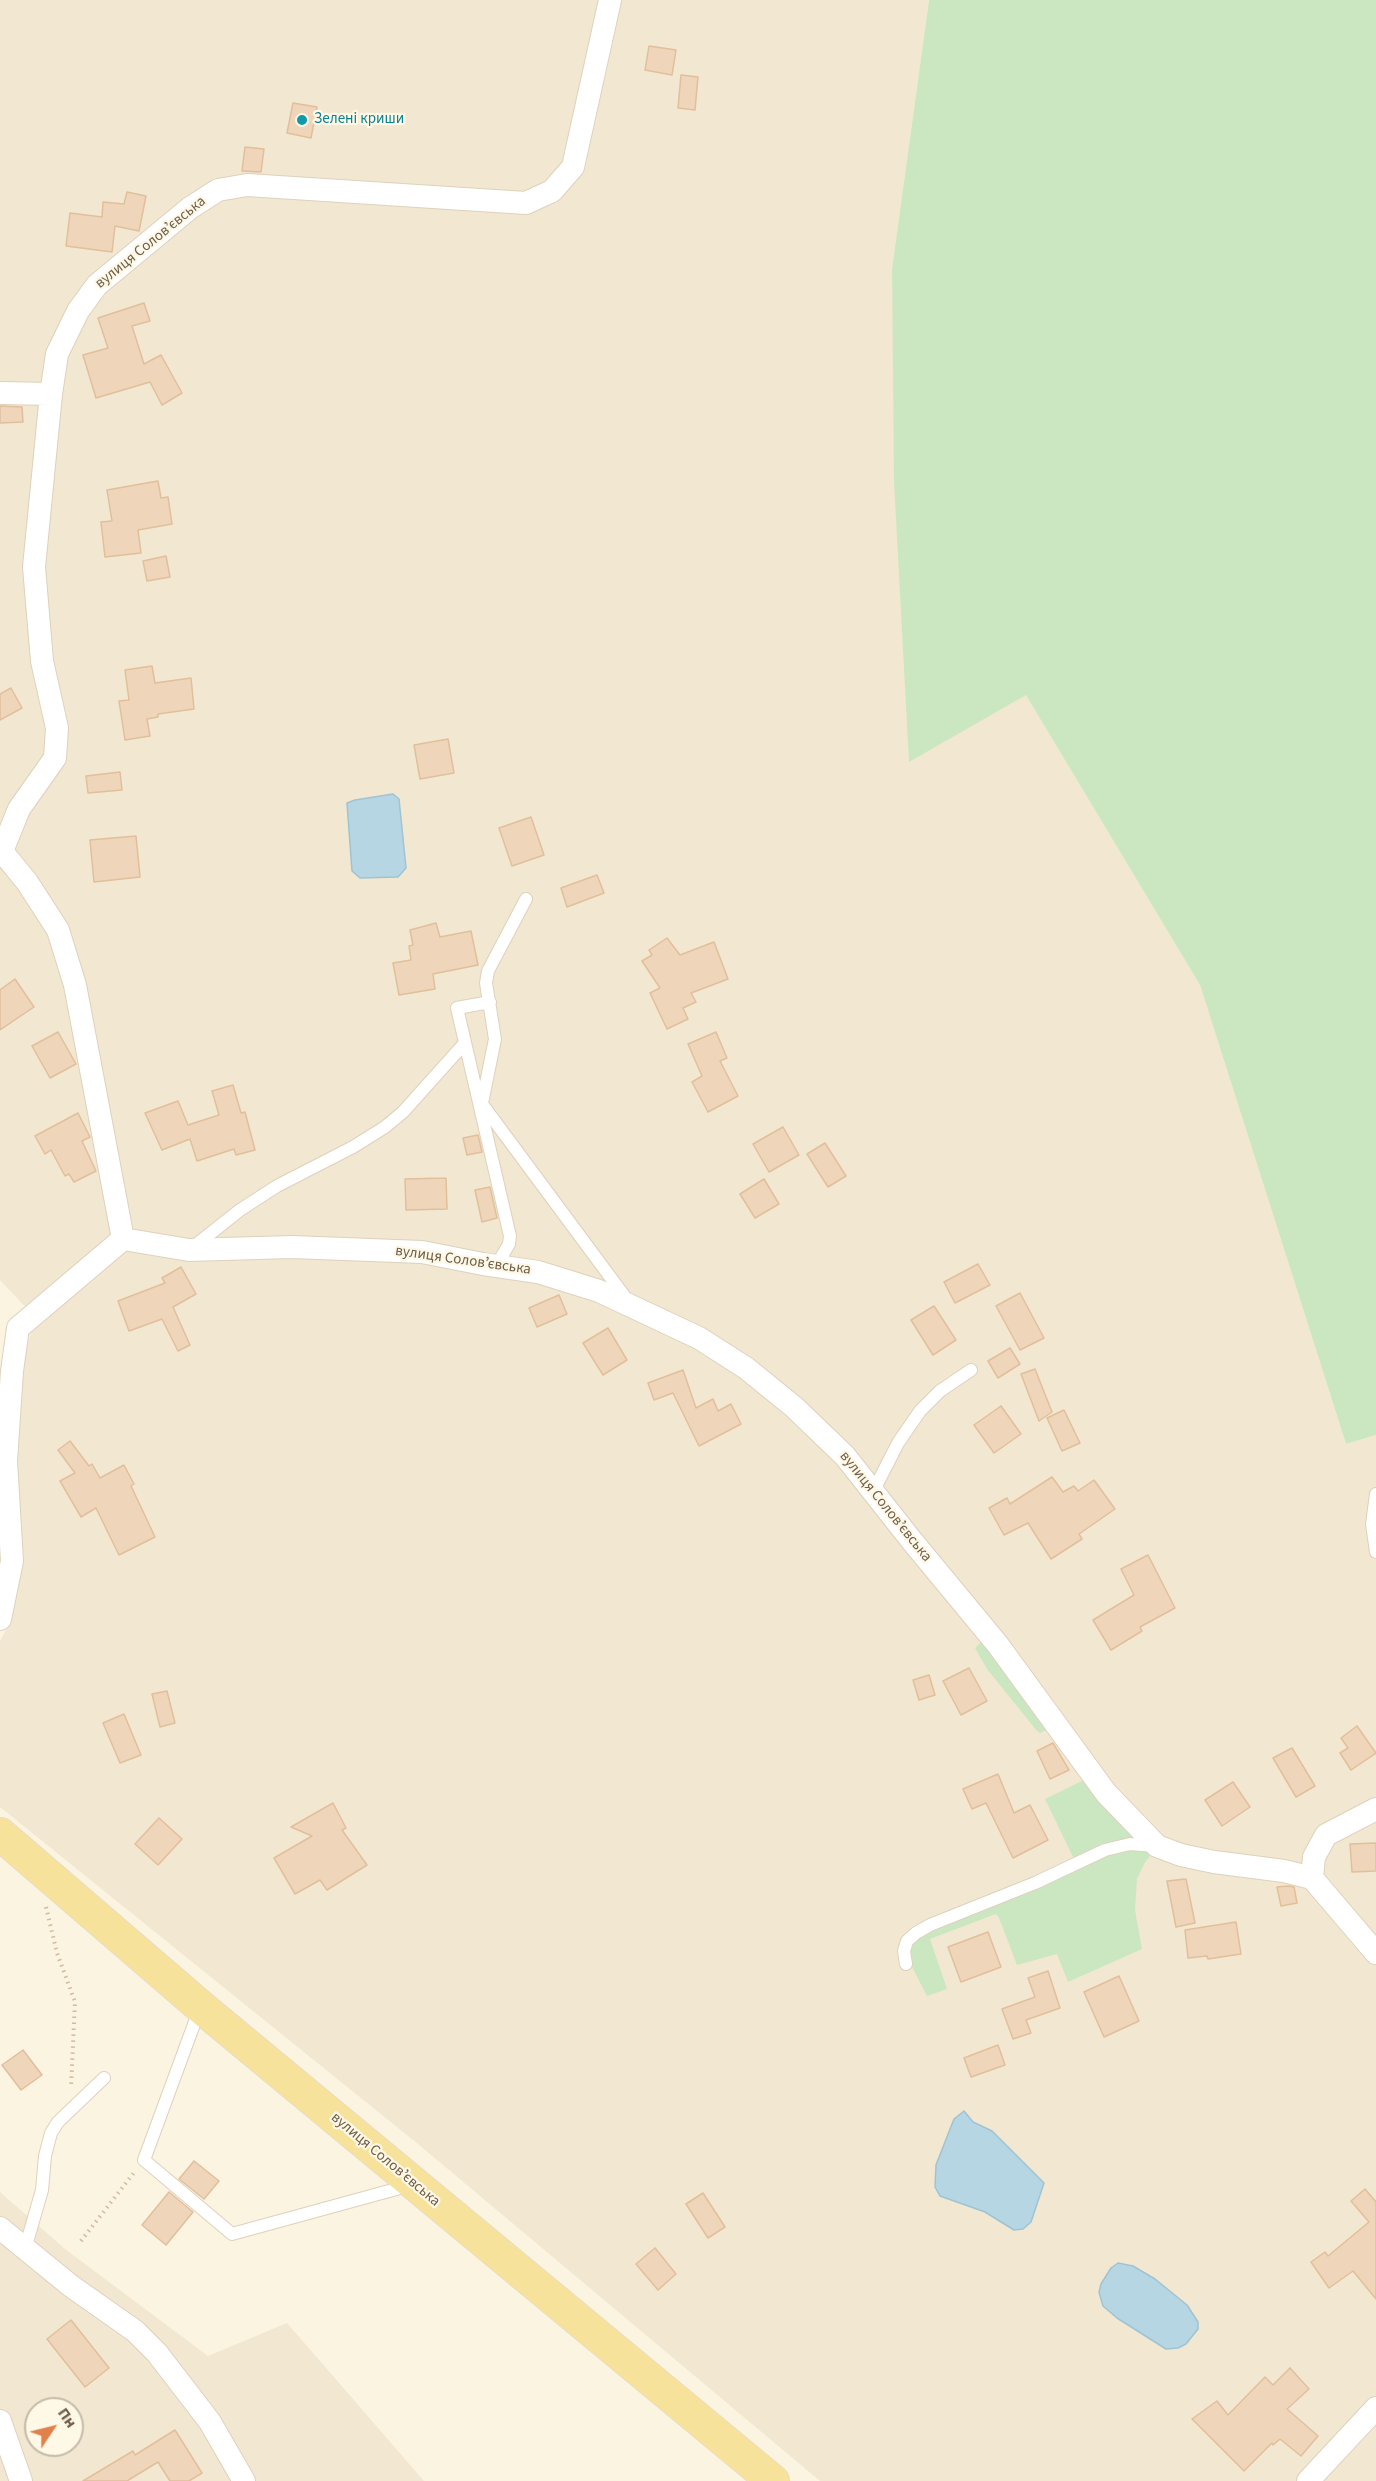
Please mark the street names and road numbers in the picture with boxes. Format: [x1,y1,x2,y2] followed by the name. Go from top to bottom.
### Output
[92,193,210,293] street label: вулиця Соловʼєвська
[394,1243,532,1279] street label: вулиця Соловʼєвська
[835,1448,935,1566] street label: вулиця Соловʼєвська
[327,2109,443,2211] street label: вулиця Соловʼєвська

